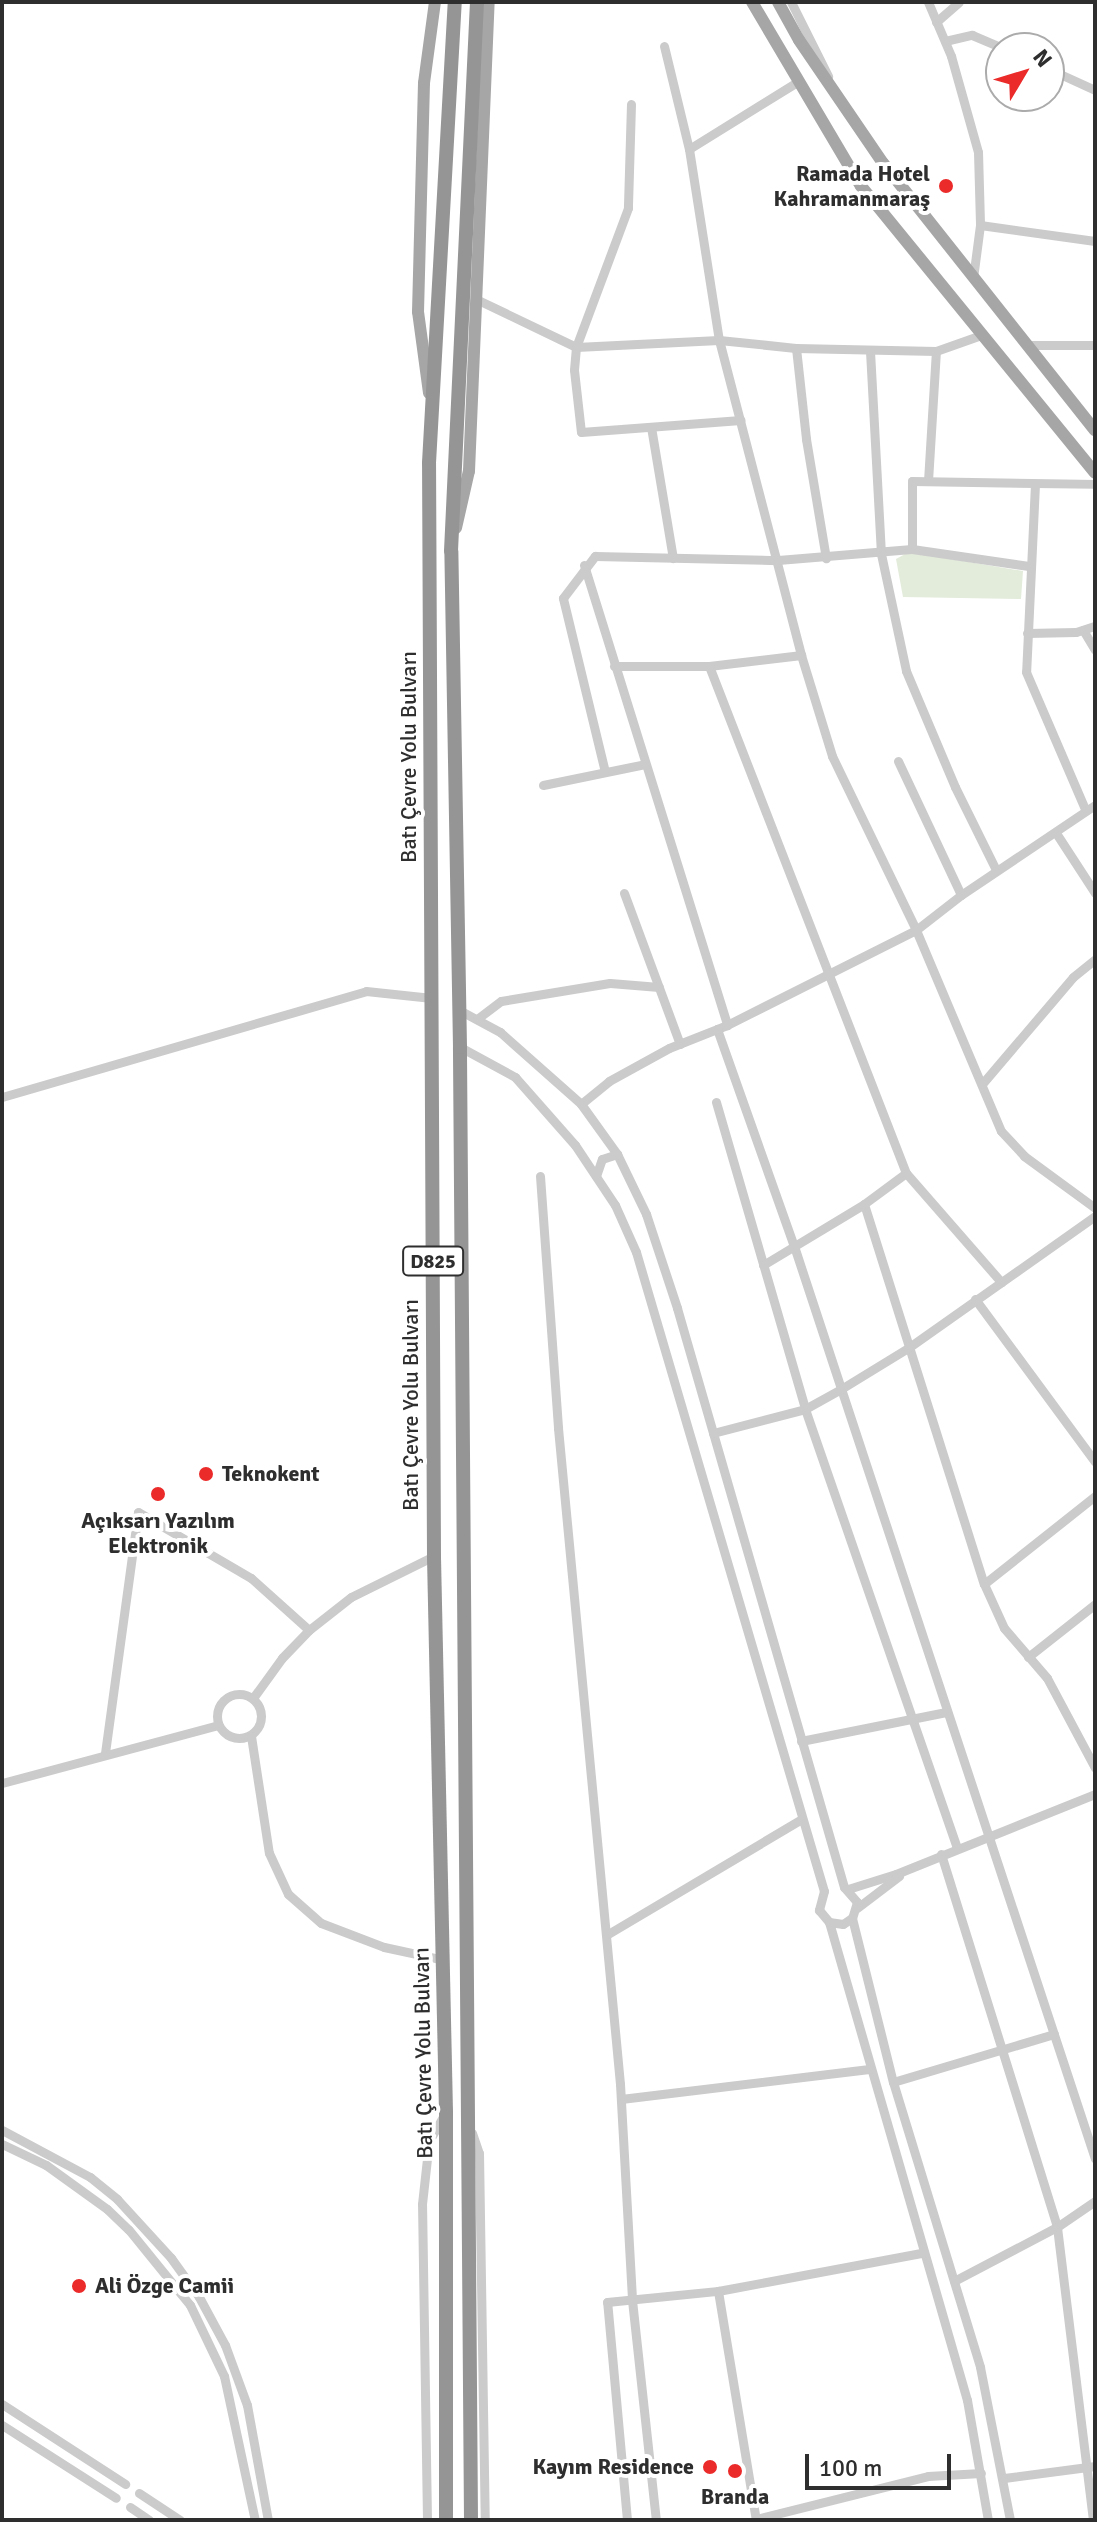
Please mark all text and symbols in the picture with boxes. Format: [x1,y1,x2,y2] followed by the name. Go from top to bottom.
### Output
[985,32,1065,112] north arrow
[1027,44,1058,72] text: N
[774,160,930,212] place label: Ramada Hotel Kahramanmaraş
[937,177,955,195] marker: Ramada Hotel Kahramanmaraş
[396,651,422,863] street label: Batı Çevre Yolu Bulvarı
[401,1245,465,1277] road number: D825
[398,1299,424,1511] street label: Batı Çevre Yolu Bulvarı
[222,1461,320,1487] place label: Teknokent
[197,1465,215,1483] marker: Teknokent
[149,1485,167,1503] marker: Açıksarı Yazılım Elektronik
[81,1507,235,1558] place label: Açıksarı Yazılım Elektronik
[408,1947,438,2159] street label: Batı Çevre Yolu Bulvarı
[95,2273,234,2299] place label: Ali Özge Camii
[70,2277,88,2295] marker: Ali Özge Camii
[809,2438,955,2488] scale bar
[819,2453,882,2483] text: 100 m
[532,2454,694,2480] place label: Kayım Residence
[701,2458,719,2476] marker: Kayım Residence
[726,2462,744,2480] marker: Branda
[701,2484,769,2510] place label: Branda

